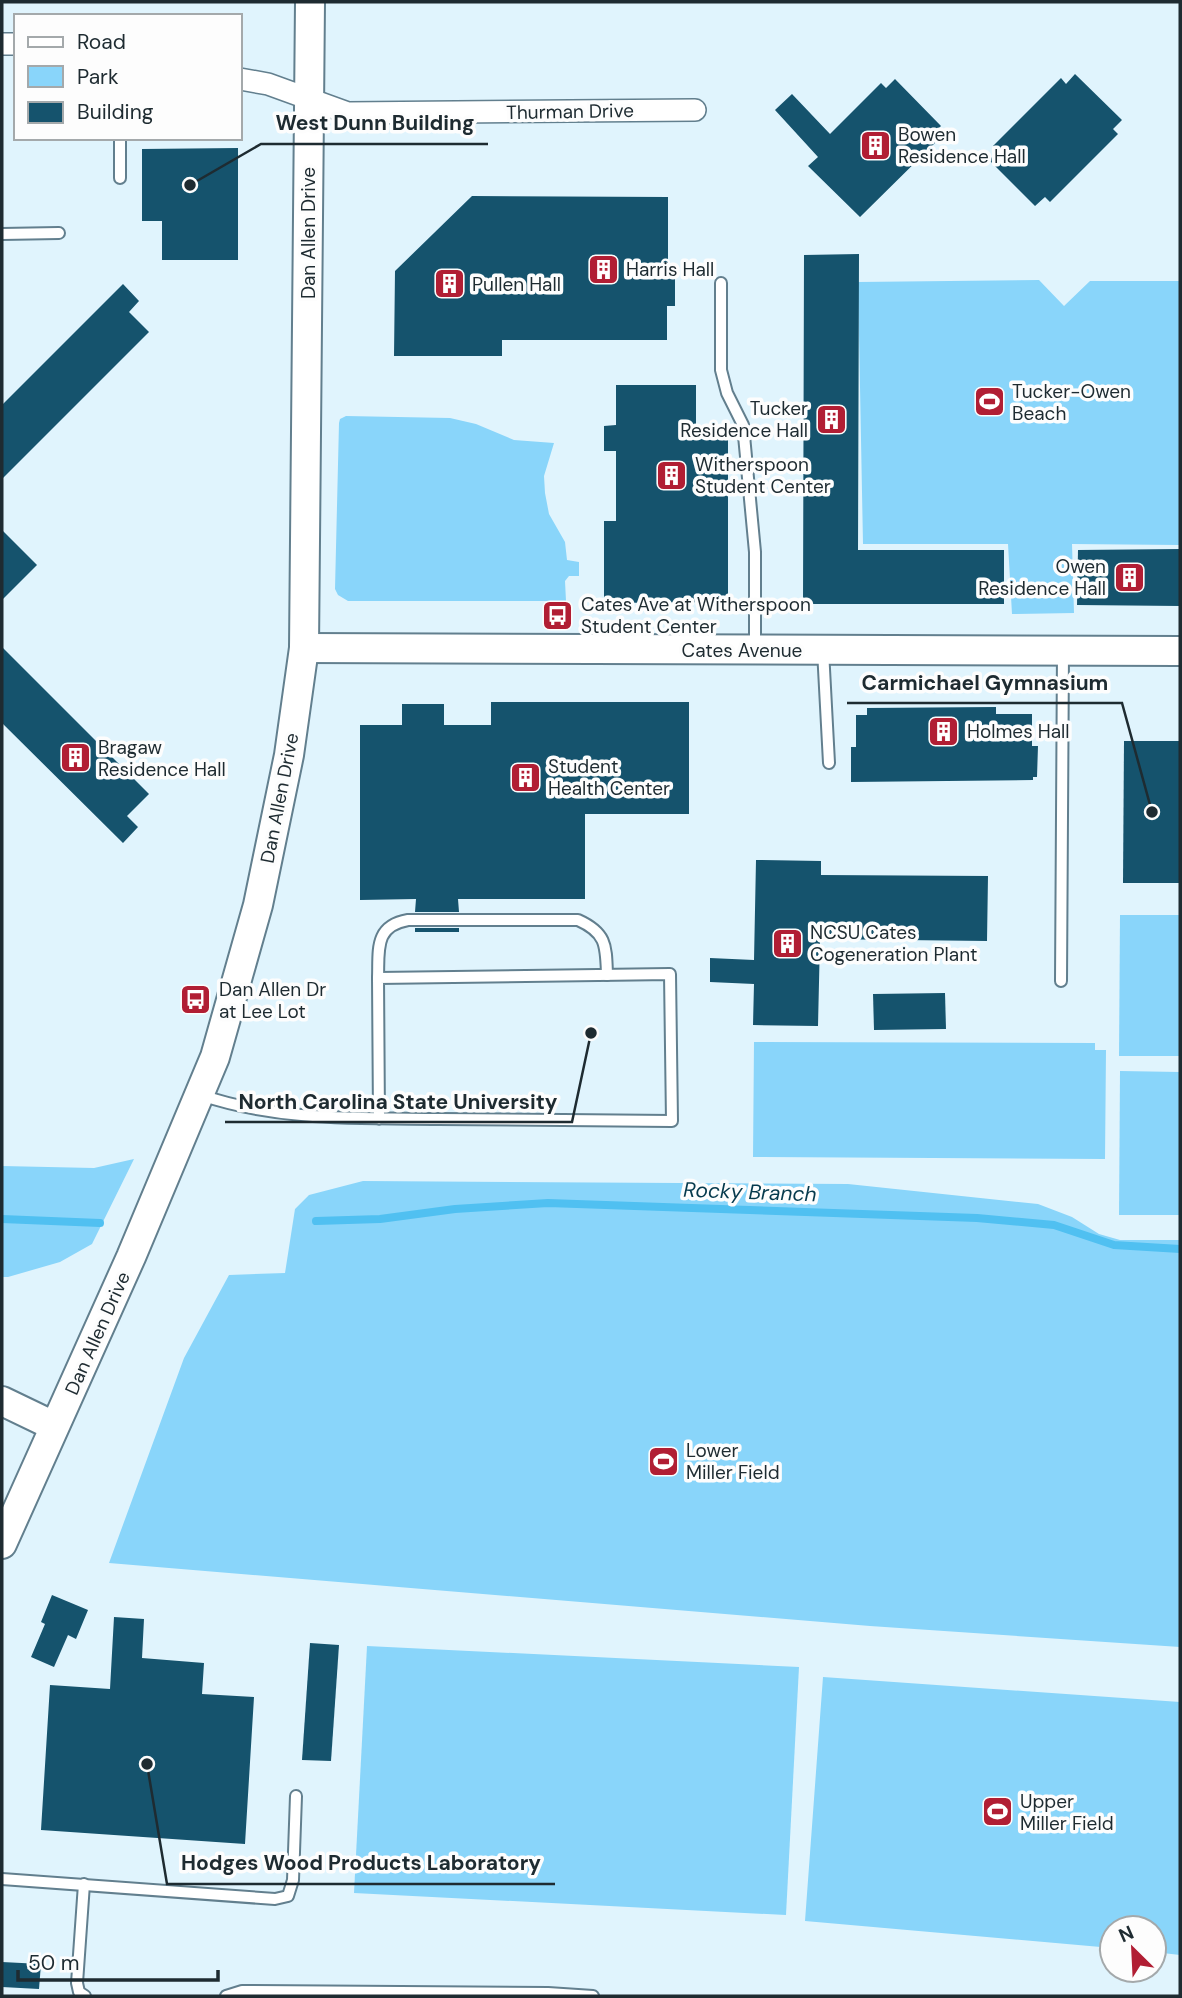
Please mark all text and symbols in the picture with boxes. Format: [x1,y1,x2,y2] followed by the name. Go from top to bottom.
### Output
[14,14,242,140] legend
[77,28,126,56] text: Road
[77,63,119,91] text: Park
[77,98,154,126] text: Building
[506,98,634,125] street label: Thurman Drive
[261,102,488,144] callout: West Dunn Building
[275,109,475,137] text: West Dunn Building
[898,122,1026,169] place label: Bowen Residence Hall
[858,128,892,162] building icon: Bowen Residence Hall
[296,167,321,299] street label: Dan Allen Drive
[586,252,620,286] building icon: Harris Hall
[626,257,714,282] place label: Harris Hall
[432,267,466,301] building icon: Pullen Hall
[472,272,561,297] place label: Pullen Hall
[1012,379,1131,426] place label: Tucker-Owen Beach
[972,385,1006,419] sports icon: Tucker-Owen Beach
[680,396,808,443] place label: Tucker Residence Hall
[814,402,848,436] building icon: Tucker Residence Hall
[695,452,831,499] place label: Witherspoon Student Center
[655,458,689,492] building icon: Witherspoon Student Center
[978,554,1106,601] place label: Owen Residence Hall
[1112,560,1146,594] building icon: Owen Residence Hall
[581,592,811,639] place label: Cates Ave at Witherspoon Student Center
[541,598,575,632] bus stop icon: Cates Ave at Witherspoon Student Center
[682,638,802,663] street label: Cates Avenue
[847,661,1122,703] callout: Carmichael Gymnasium
[862,669,1108,697] text: Carmichael Gymnasium
[927,714,961,748] building icon: Holmes Hall
[967,719,1070,744] place label: Holmes Hall
[255,731,304,865] street label: Dan Allen Drive
[98,735,226,782] place label: Bragaw Residence Hall
[58,741,92,775] building icon: Bragaw Residence Hall
[548,754,670,801] place label: Student Health Center
[508,760,542,794] building icon: Student Health Center
[810,920,978,967] place label: NCSU Cates Cogeneration Plant
[770,926,804,960] building icon: NCSU Cates Cogeneration Plant
[219,977,326,1024] place label: Dan Allen Dr at Lee Lot
[179,983,213,1017] bus stop icon: Dan Allen Dr at Lee Lot
[225,1080,572,1122] callout: North Carolina State University
[238,1088,558,1116] text: North Carolina State University
[683,1176,817,1208] water label: Rocky Branch
[59,1268,136,1399] street label: Dan Allen Drive
[686,1438,780,1485] place label: Lower Miller Field
[646,1444,680,1478] sports icon: Lower Miller Field
[1020,1789,1114,1836] place label: Upper Miller Field
[980,1795,1014,1829] sports icon: Upper Miller Field
[167,1842,555,1884] callout: Hodges Wood Products Laboratory
[181,1849,541,1877] text: Hodges Wood Products Laboratory
[1098,1914,1168,1984] north arrow
[1115,1920,1138,1948] text: N
[18,1938,217,1982] scale bar
[28,1949,79,1977] text: 50 m

